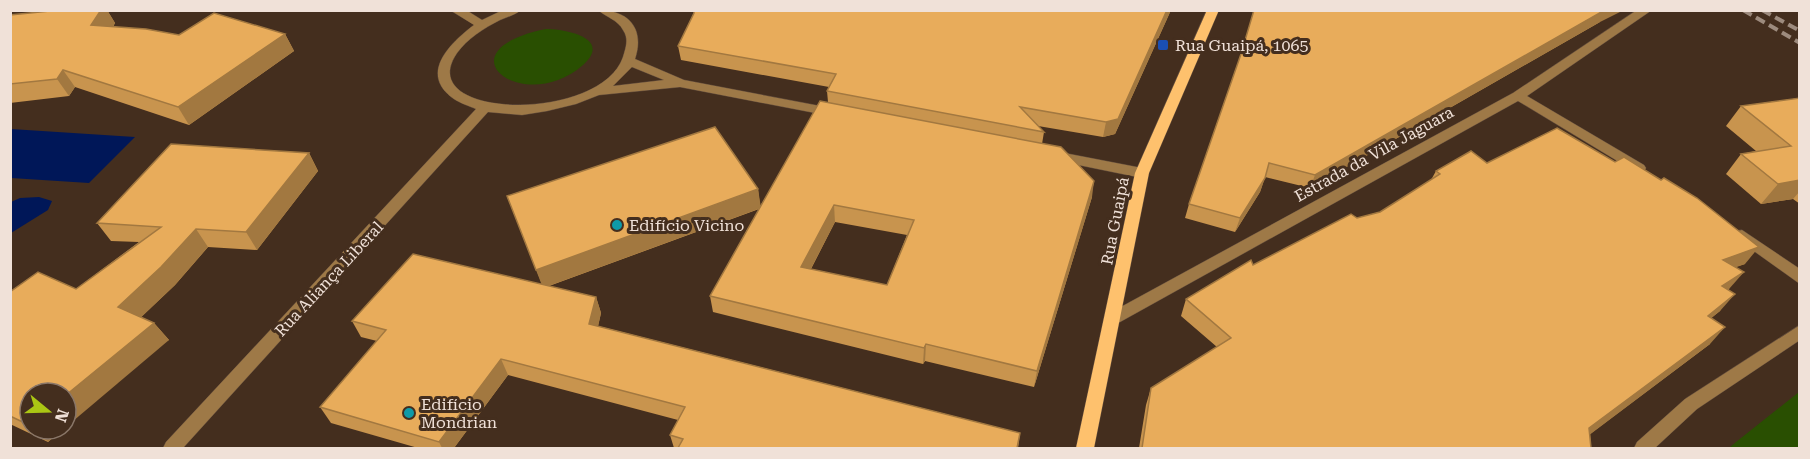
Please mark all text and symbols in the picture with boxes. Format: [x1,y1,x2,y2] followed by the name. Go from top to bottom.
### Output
[1175,36,1308,55] place label: Rua Guaipá, 1065
[1156,38,1170,52] marker: Rua Guaipá, 1065
[1291,102,1457,206] street label: Estrada da Vila Jaguara
[1097,175,1133,267] street label: Rua Guaipá
[629,216,745,235] place label: Edifício Vicino
[271,218,387,340] street label: Rua Aliança Liberal
[610,218,624,232] marker: Edifício Vicino
[18,381,78,441] north arrow
[421,395,497,432] place label: Edifício Mondrian
[402,406,416,420] marker: Edifício Mondrian
[51,407,73,425] text: N

